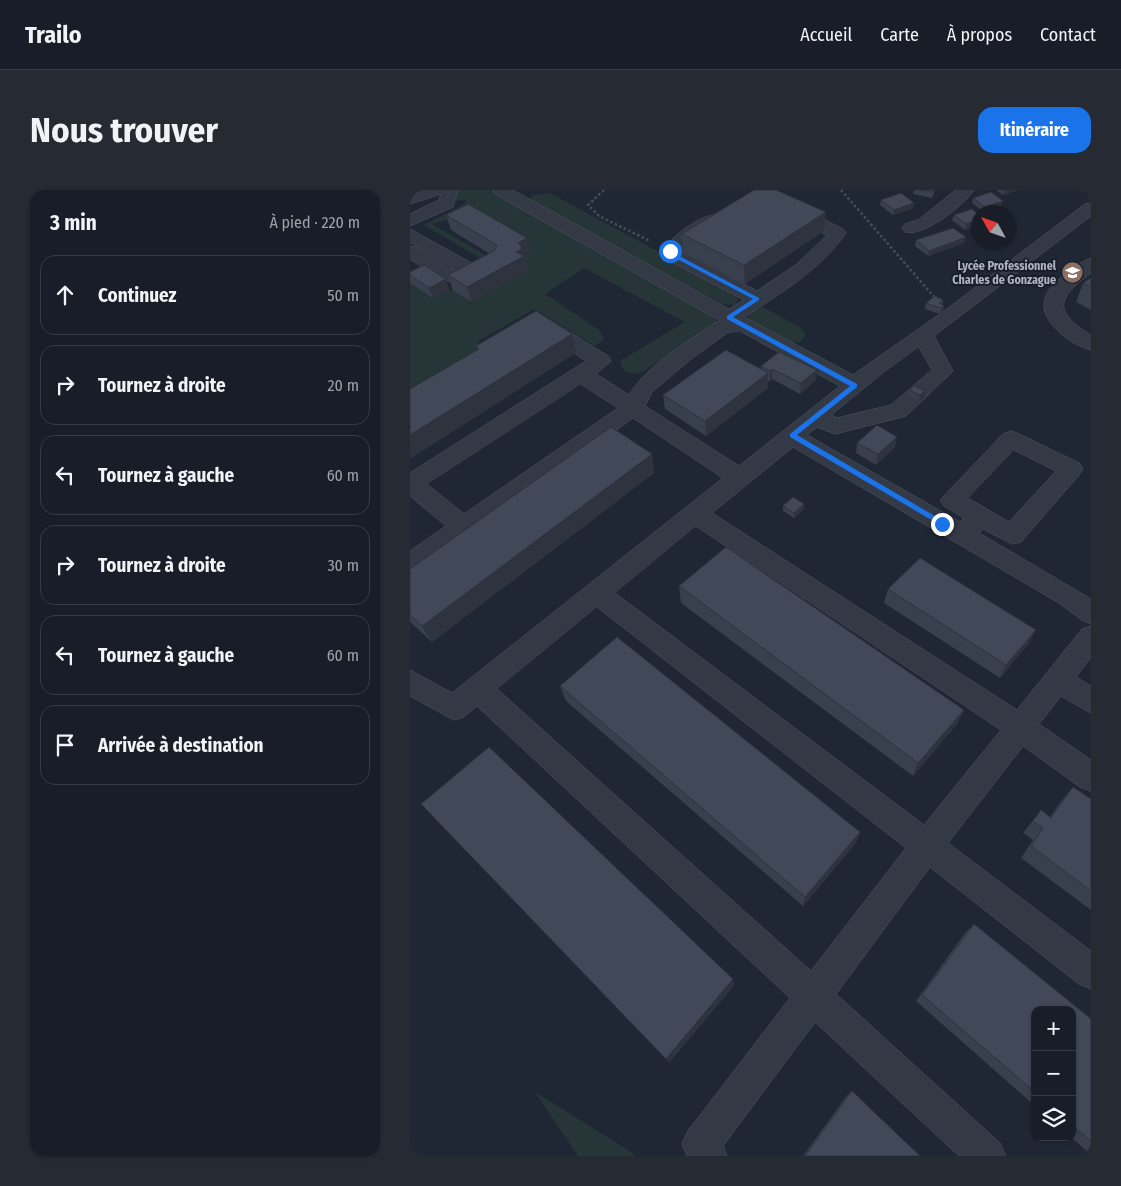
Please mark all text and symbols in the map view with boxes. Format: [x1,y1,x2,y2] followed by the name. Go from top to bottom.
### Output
[25,21,82,49] text: Trailo
[800,24,852,46] text: Accueil
[880,24,919,46] text: Carte
[947,24,1012,46] text: À propos
[1040,24,1096,46] text: Contact
[978,107,1091,153] button: Itinéraire
[30,109,218,151] text: Nous trouver
[971,205,1016,250] north arrow
[50,210,97,236] text: 3 min
[269,213,360,232] text: À pied · 220 m
[659,240,682,263] route start
[952,259,1057,287] place label: Lycée Professionnel Charles de Gonzague
[1060,261,1084,285] school or university icon: Lycée Professionnel Charles de Gonzague
[51,281,79,309] icon: ahead
[98,284,177,307] text: Continuez
[327,286,359,305] text: 50 m
[51,371,79,399] icon: right
[98,374,226,397] text: Tournez à droite
[328,376,359,395] text: 20 m
[51,461,79,489] icon: left
[98,464,234,487] text: Tournez à gauche
[327,466,359,485] text: 60 m
[931,513,954,536] route end
[51,551,79,579] icon: right
[98,554,226,577] text: Tournez à droite
[327,556,359,575] text: 30 m
[51,641,79,669] icon: left
[98,644,234,667] text: Tournez à gauche
[327,646,359,665] text: 60 m
[51,731,79,759] icon: arrive
[98,734,264,757] text: Arrivée à destination
[1031,1006,1076,1141] map controls
[1031,1006,1076,1051] button: +
[1031,1051,1076,1096] button: −
[1031,1096,1076,1141] button: layers

